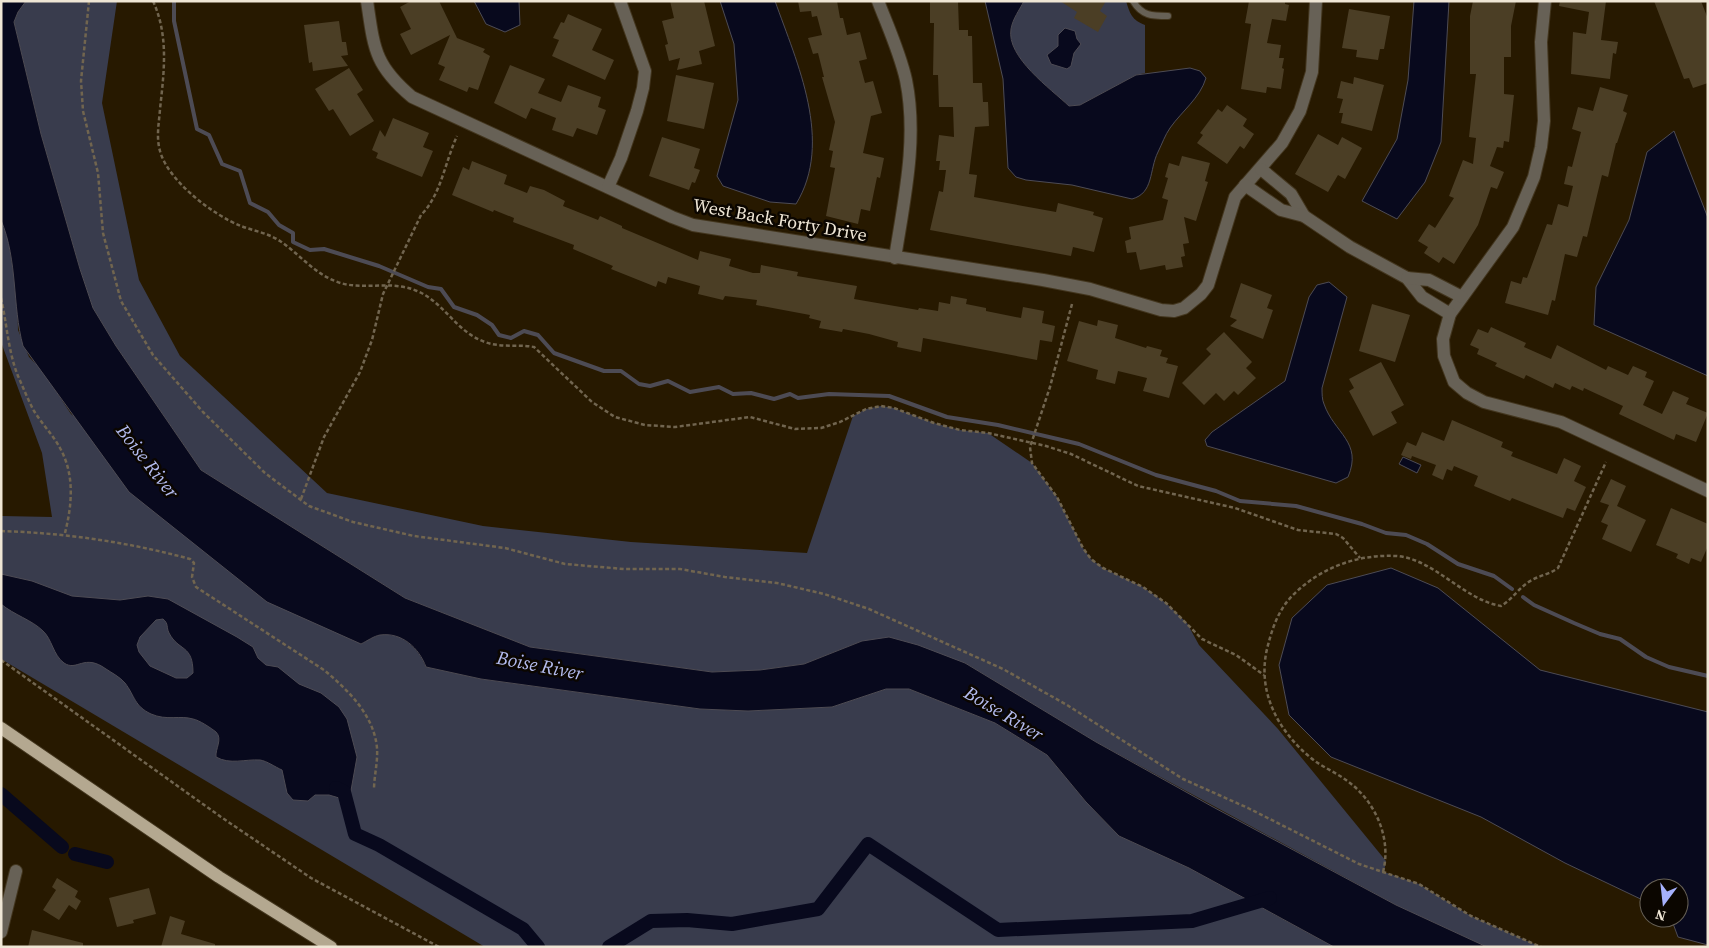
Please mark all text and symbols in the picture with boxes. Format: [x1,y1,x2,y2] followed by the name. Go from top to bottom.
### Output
[691,192,869,247] street label: West Back Forty Drive
[110,418,186,505] water label: Boise River
[494,644,587,686] water label: Boise River
[959,679,1049,747] water label: Boise River
[1639,878,1689,928] north arrow
[1653,905,1668,927] text: N

